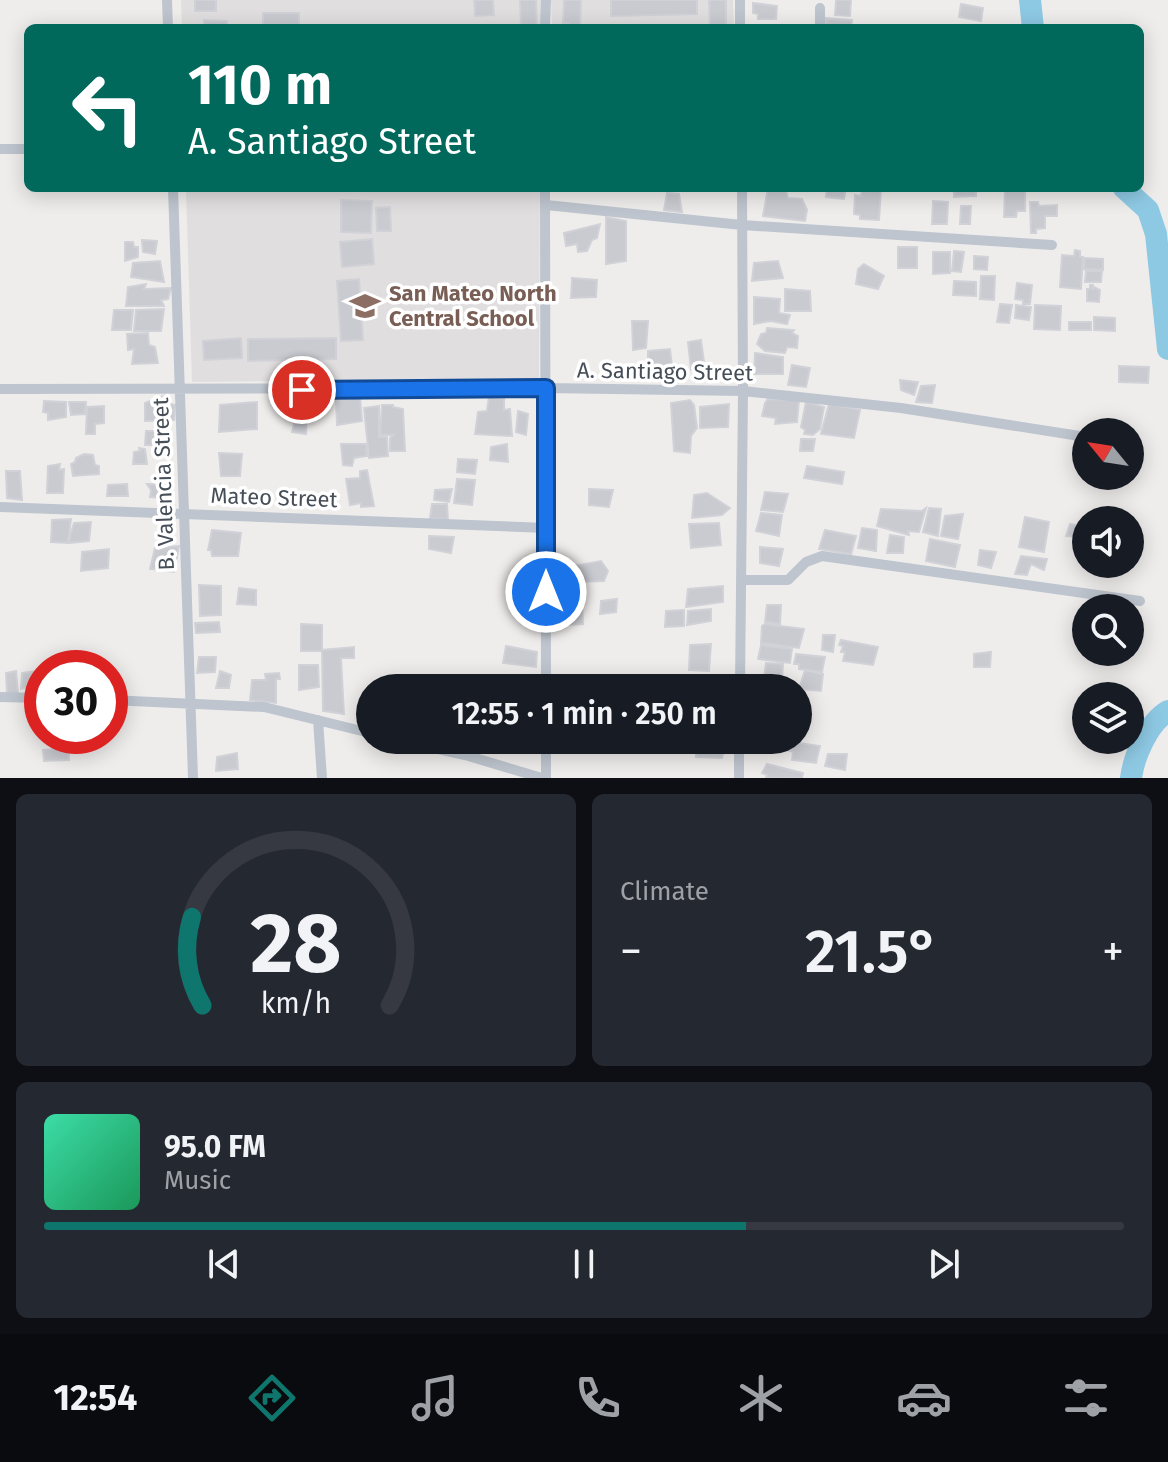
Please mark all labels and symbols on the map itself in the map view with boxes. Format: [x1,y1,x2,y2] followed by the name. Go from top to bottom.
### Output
[389,280,557,332] place label: San Mateo North Central School
[348,289,382,323] school or university icon: San Mateo North Central School
[268,356,336,424] pin
[577,356,753,387] street label: A. Santiago Street
[147,397,180,571] street label: B. Valencia Street
[1072,418,1144,490] north arrow
[210,482,338,513] street label: Mateo Street
[504,550,588,634] position arrow
[24,650,128,754] speed limit sign: 30

